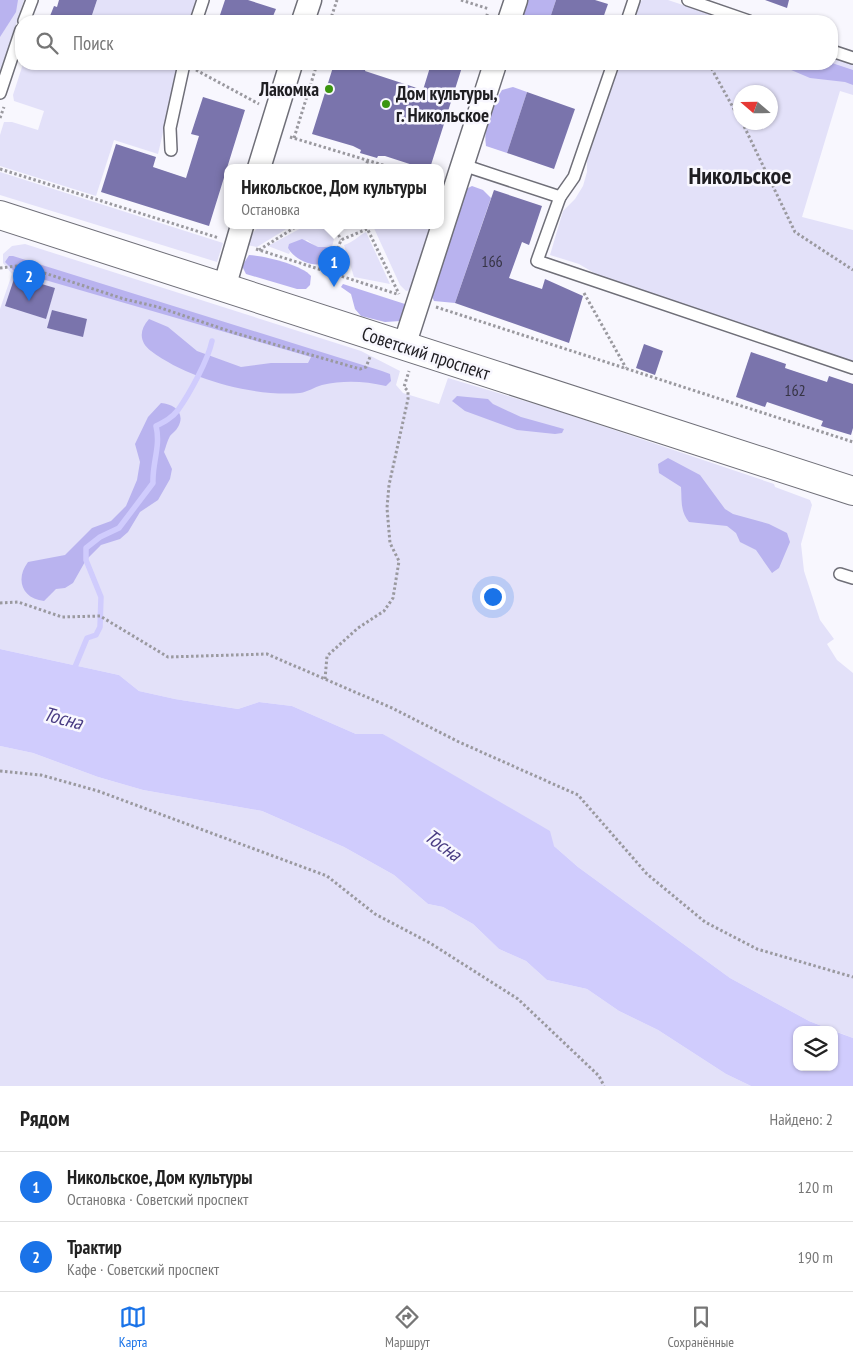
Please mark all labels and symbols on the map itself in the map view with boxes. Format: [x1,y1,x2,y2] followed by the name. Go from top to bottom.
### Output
[258,77,319,101] place label: Лакомка
[396,81,497,127] place label: Дом культуры, г. Никольское
[323,83,335,95] marker: Лакомка
[733,85,778,130] north arrow
[380,98,392,110] marker: Дом культуры, г. Никольское
[689,160,791,191] district label: Никольское
[318,246,350,287] pin: 1
[481,251,503,271] house number: 166
[13,260,45,301] pin: 2
[359,321,494,385] street label: Советский проспект
[784,380,806,400] house number: 162
[480,584,506,610] your location
[41,700,86,736] water label: Тосна
[419,823,467,868] water label: Тосна

